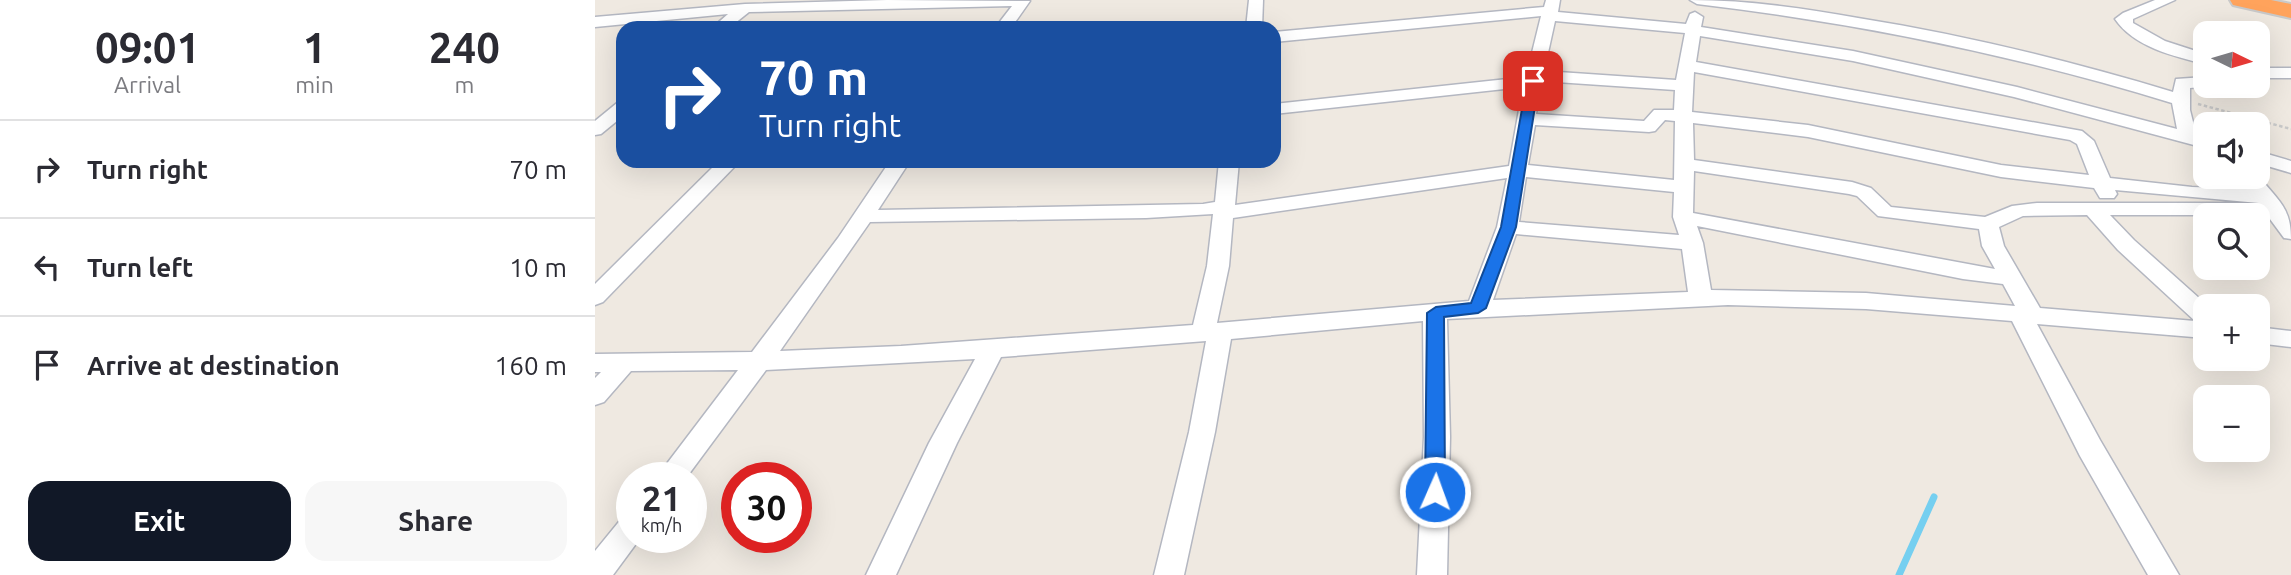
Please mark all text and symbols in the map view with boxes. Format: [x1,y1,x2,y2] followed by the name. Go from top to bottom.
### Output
[2193,21,2270,98] north arrow
[2193,21,2270,462] map controls
[95,24,200,71] text: 09:01
[303,24,326,71] text: 1
[429,24,500,71] text: 240
[644,49,735,140] icon: right
[759,49,868,104] text: 70 m
[1503,51,1563,111] pin
[1514,62,1552,100] icon: arrive
[114,72,181,97] text: Arrival
[295,72,334,97] text: min
[454,72,474,97] text: m
[759,107,901,143] text: Turn right
[2193,112,2270,189] button: sound
[28,150,66,188] icon: right
[87,155,208,184] text: Turn right
[509,155,567,184] text: 70 m
[2193,203,2270,280] button: search
[28,248,66,286] icon: left
[87,253,193,282] text: Turn left
[509,253,567,282] text: 10 m
[2193,294,2270,371] button: +
[28,346,66,384] icon: arrive
[87,351,340,380] text: Arrive at destination
[495,351,567,380] text: 160 m
[2193,385,2270,462] button: −
[1398,455,1472,529] position arrow
[721,462,812,553] speed limit sign: 30
[642,478,681,518] text: 21
[28,481,291,561] button: Exit
[305,481,567,561] button: Share
[641,515,682,535] text: km/h

